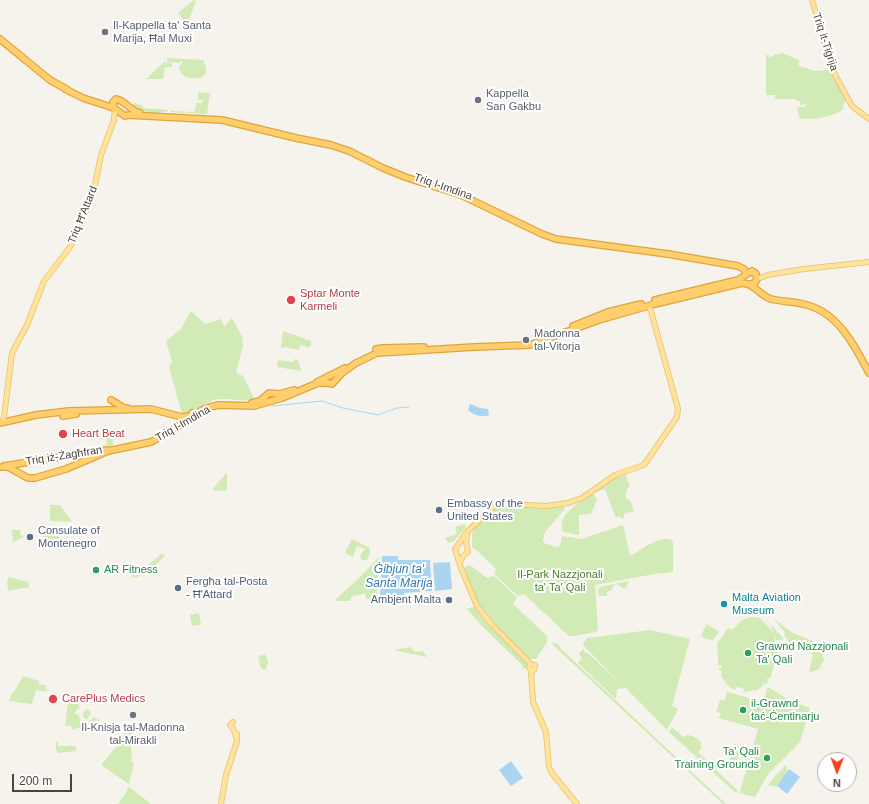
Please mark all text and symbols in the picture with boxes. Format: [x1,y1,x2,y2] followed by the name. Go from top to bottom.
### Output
[809,11,841,73] street label: Triq it-Tiġrija
[113,19,211,45] place label: Il-Kappella ta' Santa Marija, Ħal Muxi
[100,27,110,37] marker: Il-Kappella ta' Santa Marija, Ħal Muxi
[486,87,541,113] place label: Kappella San Gakbu
[473,95,483,105] marker: Kappella San Gakbu
[412,171,474,203] street label: Triq l-Imdina
[65,184,101,246] street label: Triq Ħ'Attard
[300,287,360,313] place label: Sptar Monte Karmeli
[285,294,297,306] marker: Sptar Monte Karmeli
[534,327,580,353] place label: Madonna tal-Vitorja
[521,335,531,345] marker: Madonna tal-Vitorja
[153,403,213,445] street label: Triq l-Imdina
[72,427,125,441] place label: Heart Beat
[57,428,69,440] marker: Heart Beat
[25,443,103,469] street label: Triq iż-Żagħfran
[447,497,523,523] place label: Embassy of the United States
[434,505,444,515] marker: Embassy of the United States
[38,524,100,550] place label: Consulate of Montenegro
[25,532,35,542] marker: Consulate of Montenegro
[104,563,158,577] place label: AR Fitness
[365,563,433,591] water label: Ġibjun ta' Santa Marija
[91,565,101,575] marker: AR Fitness
[517,568,603,594] park label: Il-Park Nazzjonali ta' Ta' Qali
[186,575,267,601] place label: Fergħa tal-Posta - Ħ'Attard
[173,583,183,593] marker: Fergħa tal-Posta - Ħ'Attard
[732,591,801,617] place label: Malta Aviation Museum
[371,593,441,607] place label: Ambjent Malta
[444,595,454,605] marker: Ambjent Malta
[719,599,729,609] marker: Malta Aviation Museum
[756,640,848,666] place label: Grawnd Nazzjonali Ta' Qali
[743,648,753,658] marker: Grawnd Nazzjonali Ta' Qali
[62,692,145,706] place label: CarePlus Medics
[47,693,59,705] marker: CarePlus Medics
[751,697,819,723] place label: il-Grawnd taċ-Ċentinarju
[738,705,748,715] marker: il-Grawnd taċ-Ċentinarju
[128,710,138,720] marker: Il-Knisja tal-Madonna tal-Mirakli
[81,721,185,747] place label: Il-Knisja tal-Madonna tal-Mirakli
[674,745,759,771] place label: Ta' Qali Training Grounds
[817,752,857,792] north arrow
[762,753,772,763] marker: Ta' Qali Training Grounds
[14,766,74,792] scale bar
[19,774,52,788] text: 200 m
[833,777,841,789] text: N

